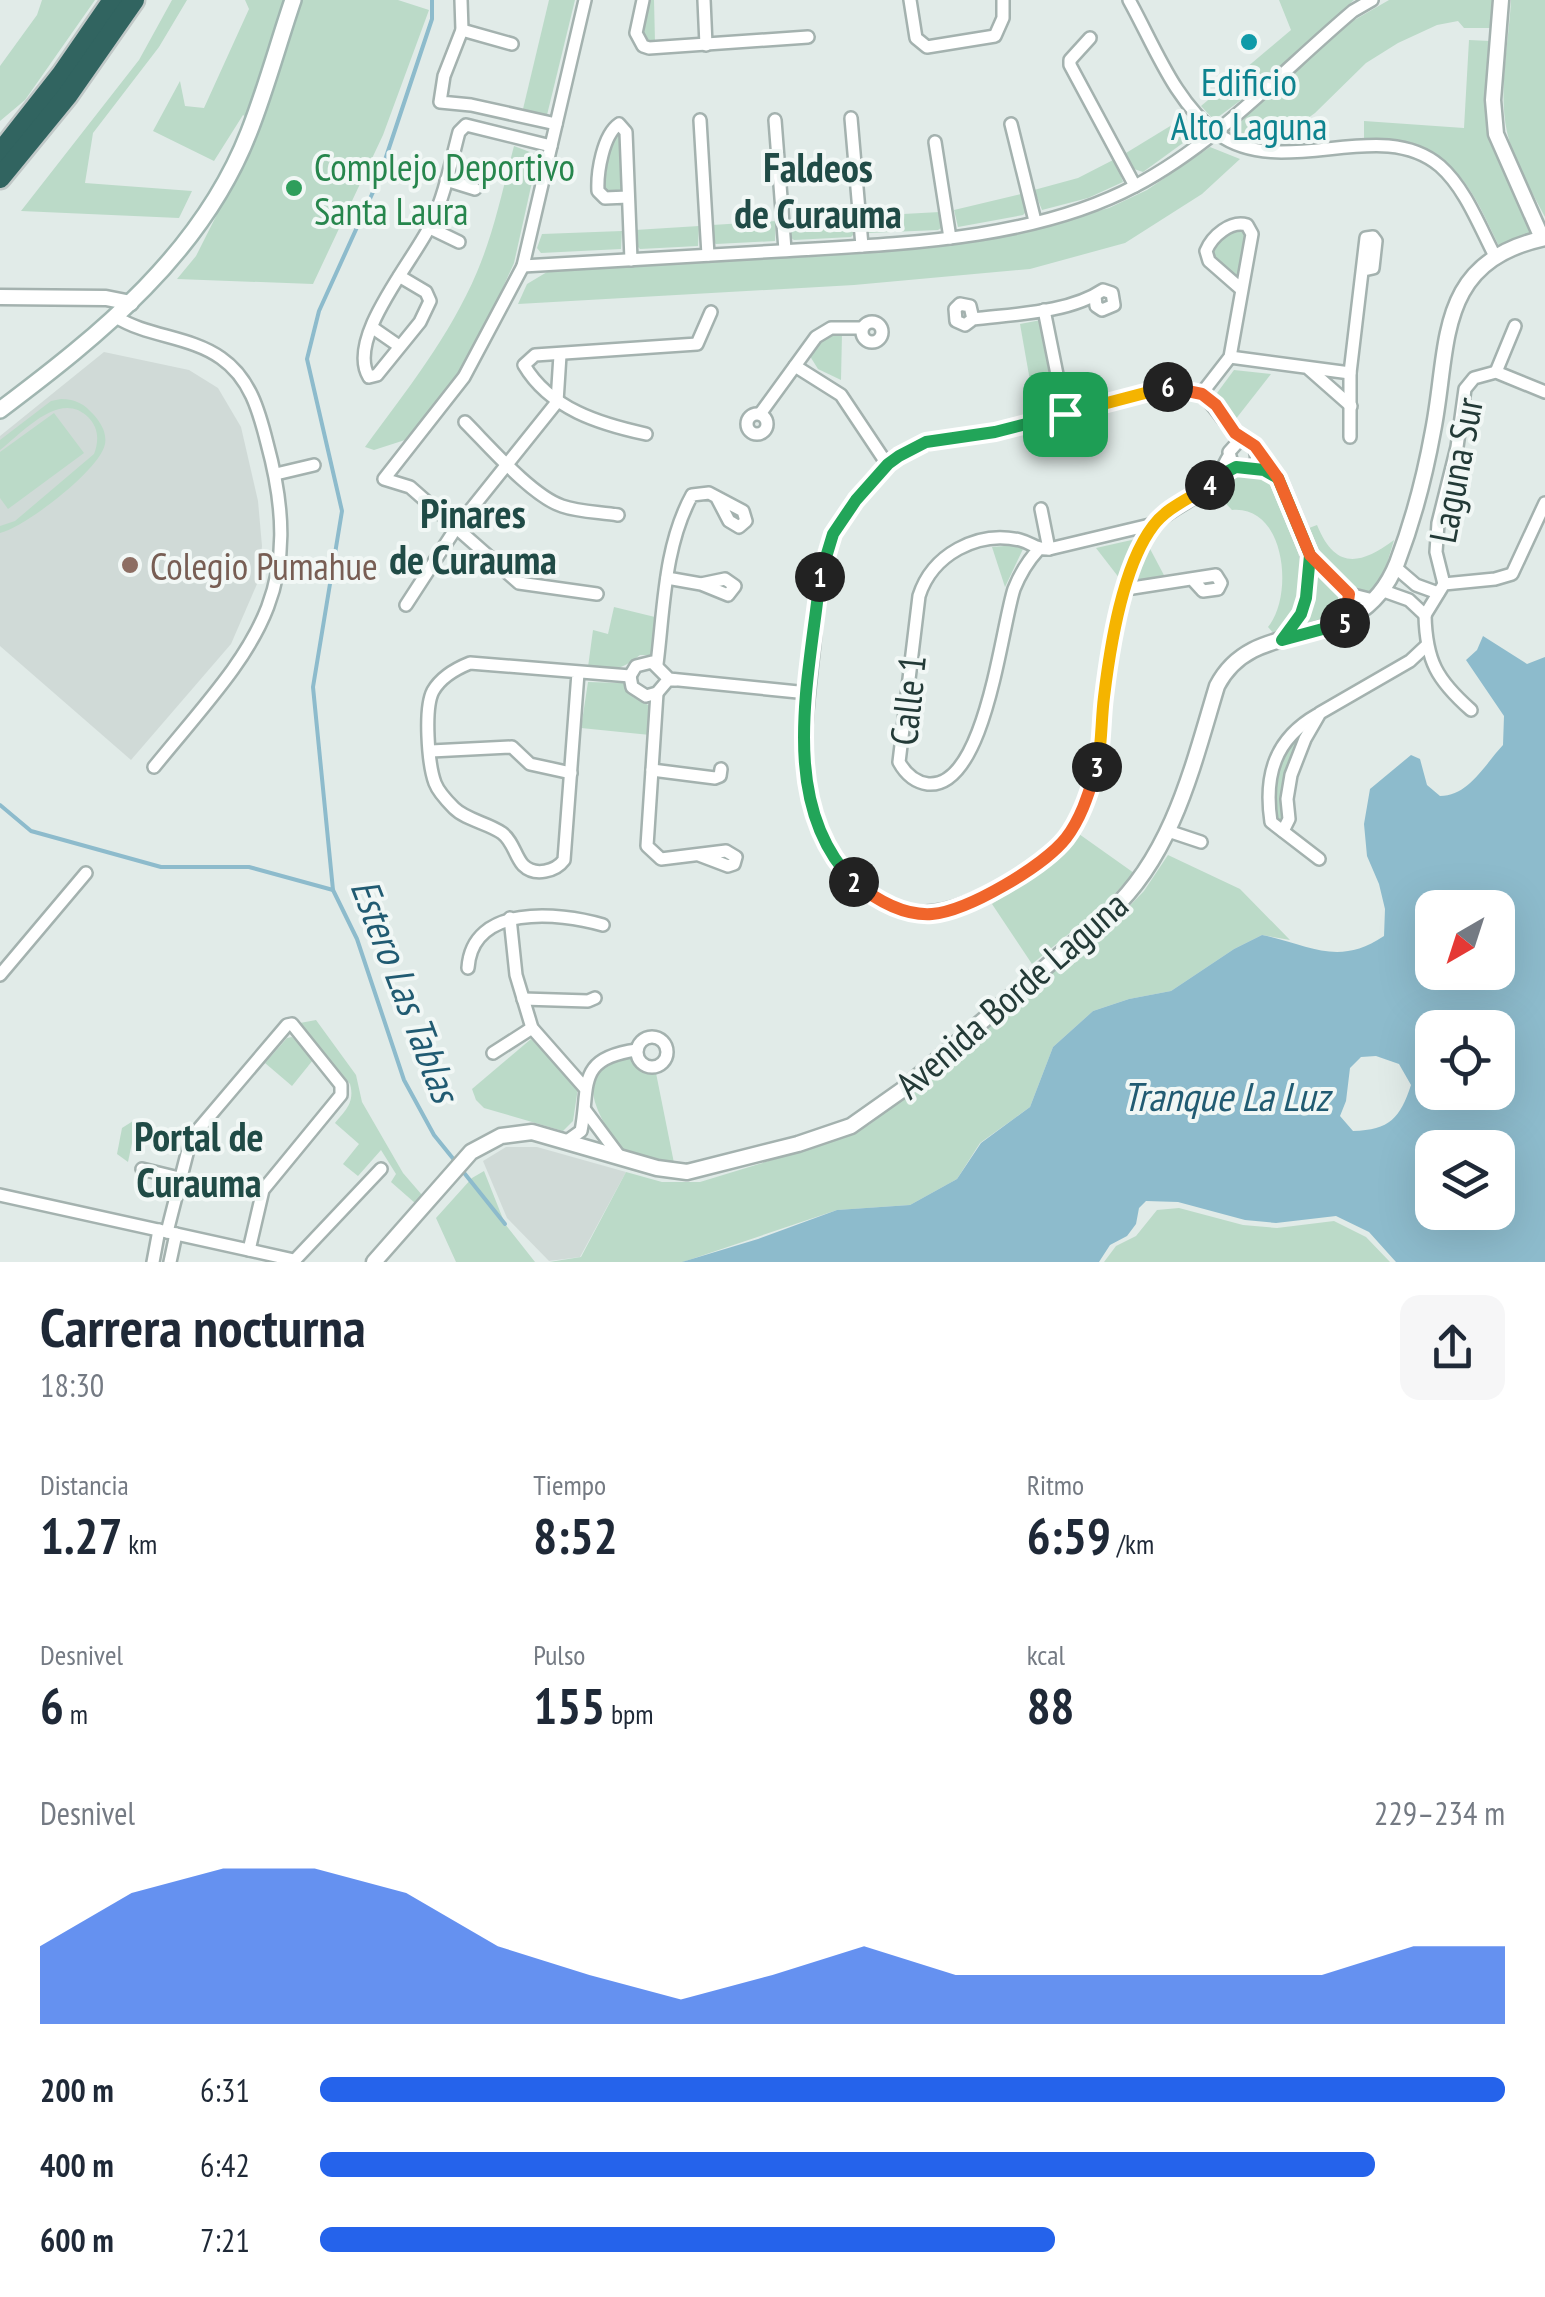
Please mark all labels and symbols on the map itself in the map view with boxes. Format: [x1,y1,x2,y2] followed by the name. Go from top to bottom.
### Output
[1238,31,1260,53] marker: Edificio Alto Laguna
[1171,57,1327,150] place label: Edificio Alto Laguna
[734,141,902,239] district label: Faldeos de Curauma
[314,142,575,235] place label: Complejo Deportivo Santa Laura
[283,177,305,199] marker: Complejo Deportivo Santa Laura
[1143,362,1193,412] pin: 6
[1023,372,1108,457] pin
[1417,393,1493,547] street label: Laguna Sur
[1185,460,1235,510] pin: 4
[389,487,557,585] district label: Pinares de Curauma
[150,541,378,590] place label: Colegio Pumahue
[795,552,845,602] pin: 1
[119,554,141,576] marker: Colegio Pumahue
[1320,598,1370,648] pin: 5
[878,652,936,748] street label: Calle 1
[1072,742,1122,792] pin: 3
[829,857,879,907] pin: 2
[340,871,473,1112] water label: Estero Las Tablas
[885,880,1137,1108] street label: Avenida Borde Laguna
[1415,890,1515,990] north arrow
[1123,1070,1333,1122] water label: Tranque La Luz
[134,1110,264,1208] district label: Portal de Curauma

